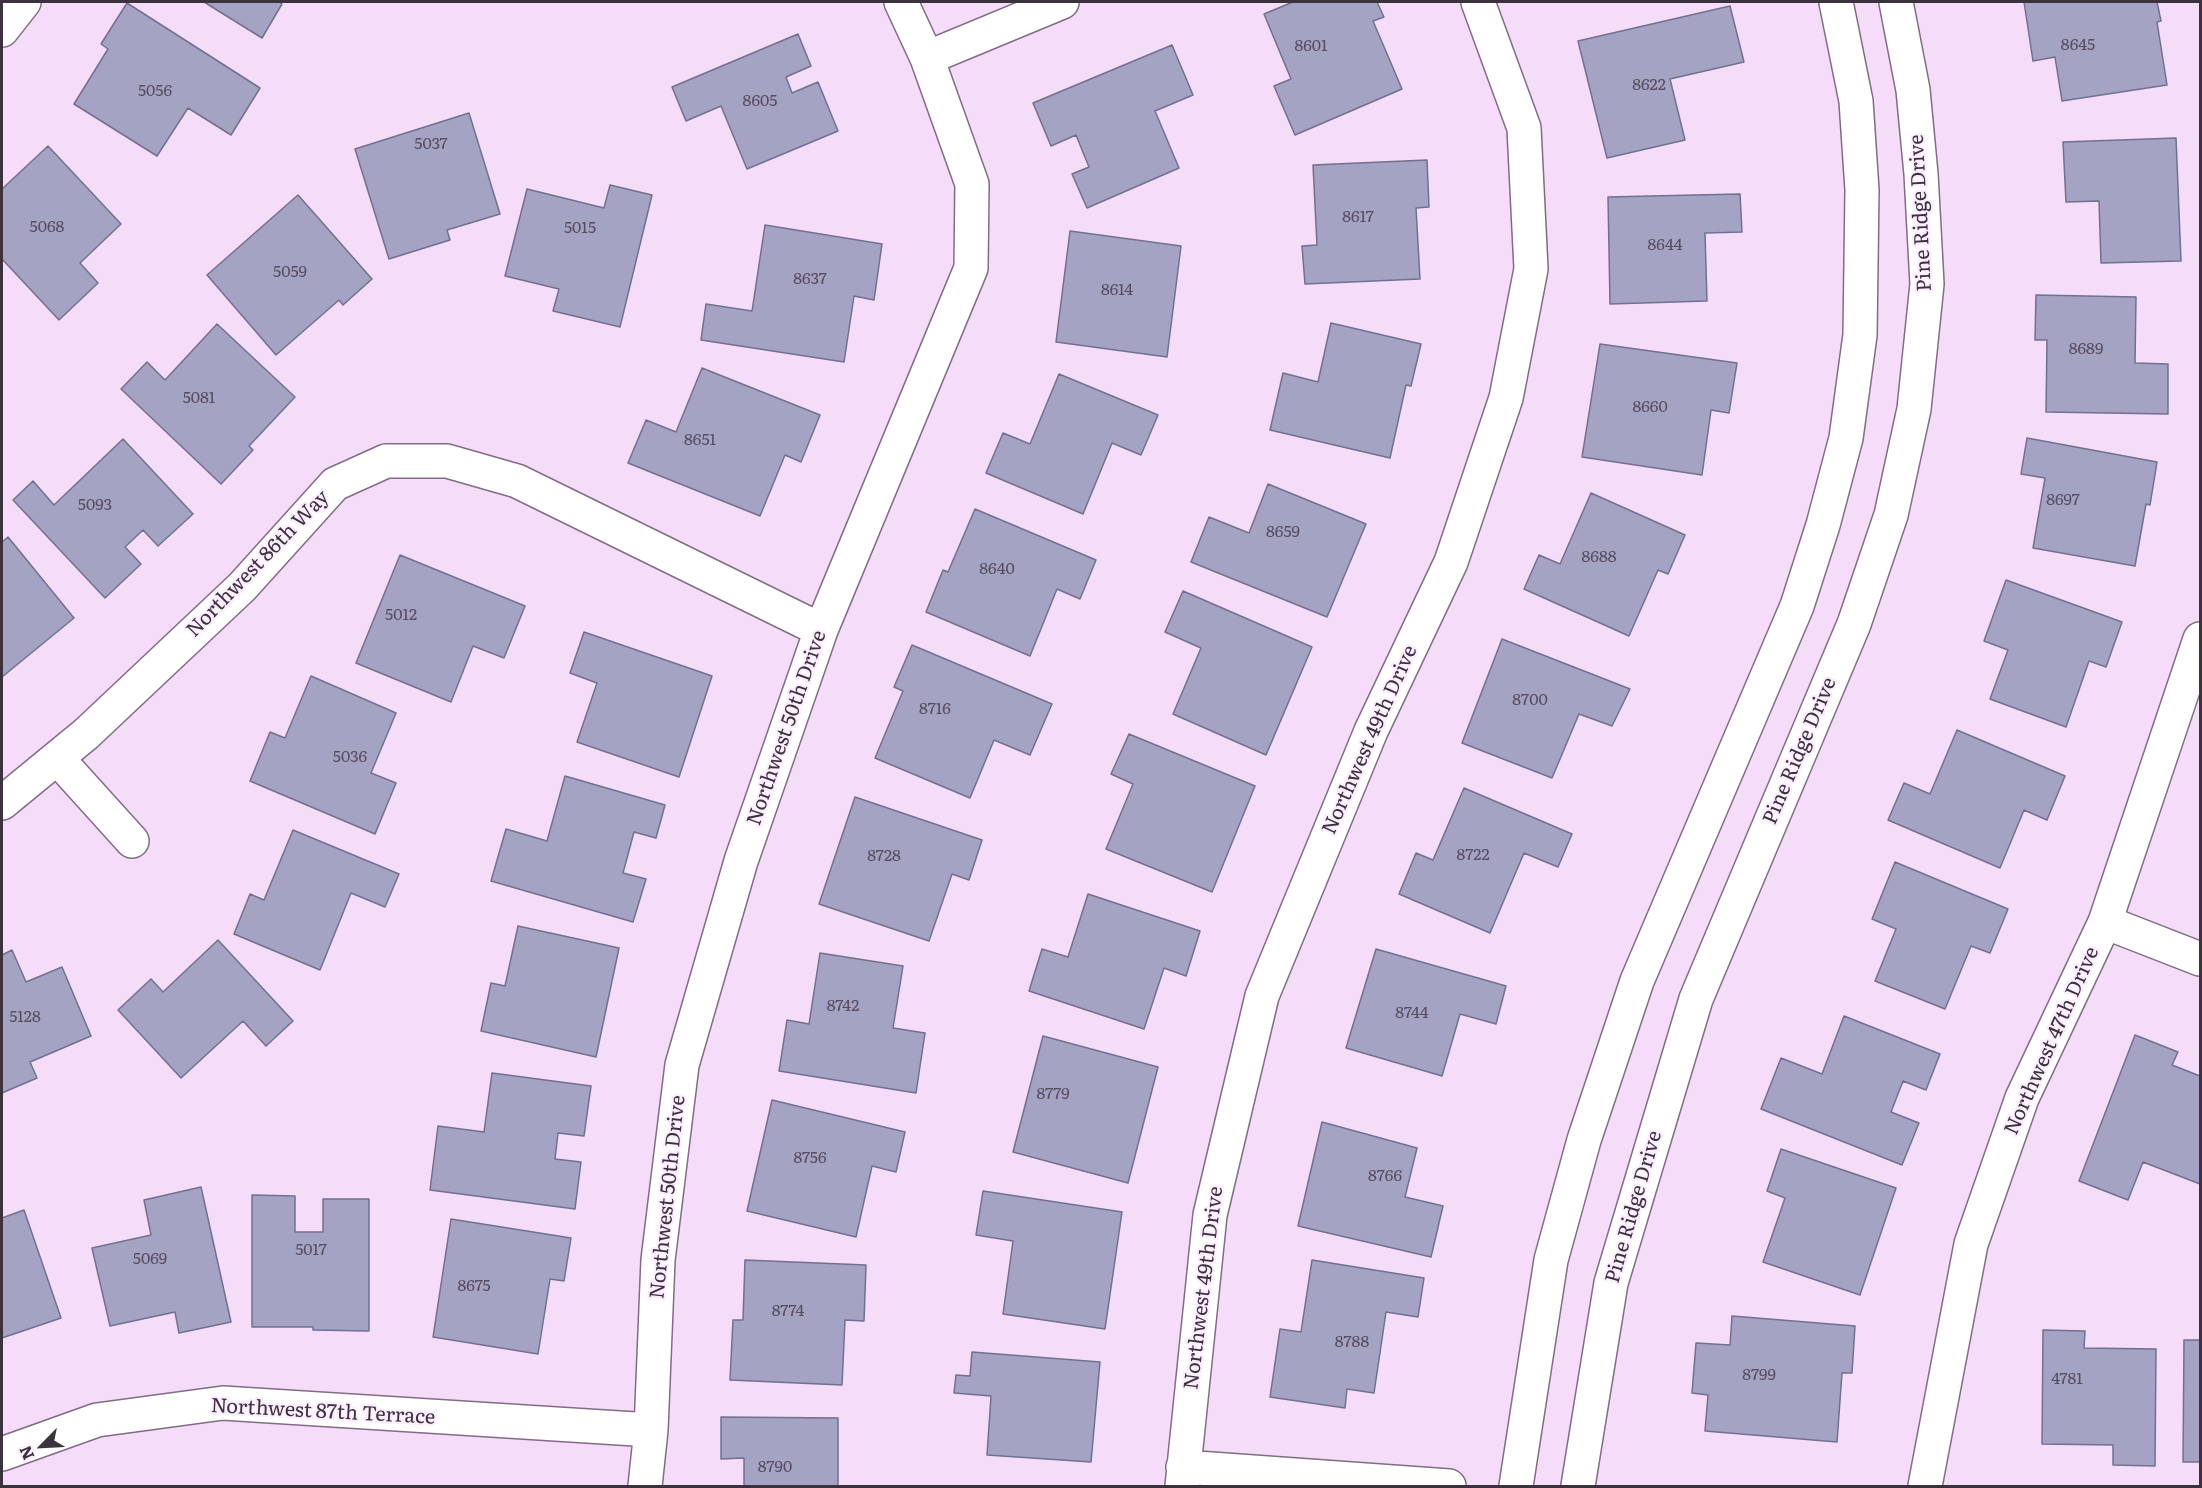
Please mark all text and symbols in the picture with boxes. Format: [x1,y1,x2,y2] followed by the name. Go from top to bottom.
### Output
[2061,35,2095,55] house number: 8645
[1294,36,1328,56] house number: 8601
[1632,75,1666,95] house number: 8622
[138,81,172,101] house number: 5056
[743,91,777,111] house number: 8605
[414,134,448,154] house number: 5037
[1905,134,1937,292] street label: Pine Ridge Drive
[1342,207,1374,227] house number: 8617
[30,217,64,237] house number: 5068
[564,218,596,238] house number: 5015
[1647,235,1683,255] house number: 8644
[273,262,307,282] house number: 5059
[793,269,827,289] house number: 8637
[1101,280,1133,300] house number: 8614
[2069,339,2103,359] house number: 8689
[183,388,215,408] house number: 5081
[1632,397,1668,417] house number: 8660
[684,430,716,450] house number: 8651
[182,486,334,642] street label: Northwest 86th Way
[2046,490,2080,510] house number: 8697
[78,495,112,515] house number: 5093
[1266,522,1300,542] house number: 8659
[1581,547,1617,567] house number: 8688
[979,559,1015,579] house number: 8640
[385,605,417,625] house number: 5012
[742,627,832,829] street label: Northwest 50th Drive
[1317,642,1423,838] street label: Northwest 49th Drive
[1758,674,1842,828] street label: Pine Ridge Drive
[1512,690,1548,710] house number: 8700
[919,699,951,719] house number: 8716
[333,747,367,767] house number: 5036
[1457,845,1489,865] house number: 8722
[867,846,901,866] house number: 8728
[2000,943,2104,1139] street label: Northwest 47th Drive
[827,996,859,1016] house number: 8742
[1395,1003,1429,1023] house number: 8744
[9,1007,41,1027] house number: 5128
[1036,1084,1070,1104] house number: 8779
[645,1094,691,1300] street label: Northwest 50th Drive
[1601,1128,1667,1286] street label: Pine Ridge Drive
[793,1148,827,1168] house number: 8756
[1368,1166,1402,1186] house number: 8766
[1180,1185,1228,1391] street label: Northwest 49th Drive
[295,1240,327,1260] house number: 5017
[133,1249,167,1269] house number: 5069
[457,1276,491,1296] house number: 8675
[772,1301,804,1321] house number: 8774
[1335,1332,1369,1352] house number: 8788
[1742,1365,1776,1385] house number: 8799
[2051,1369,2083,1389] house number: 4781
[210,1394,436,1430] street label: Northwest 87th Terrace
[12,1416,72,1476] north arrow
[12,1442,39,1464] text: N
[758,1457,792,1477] house number: 8790

